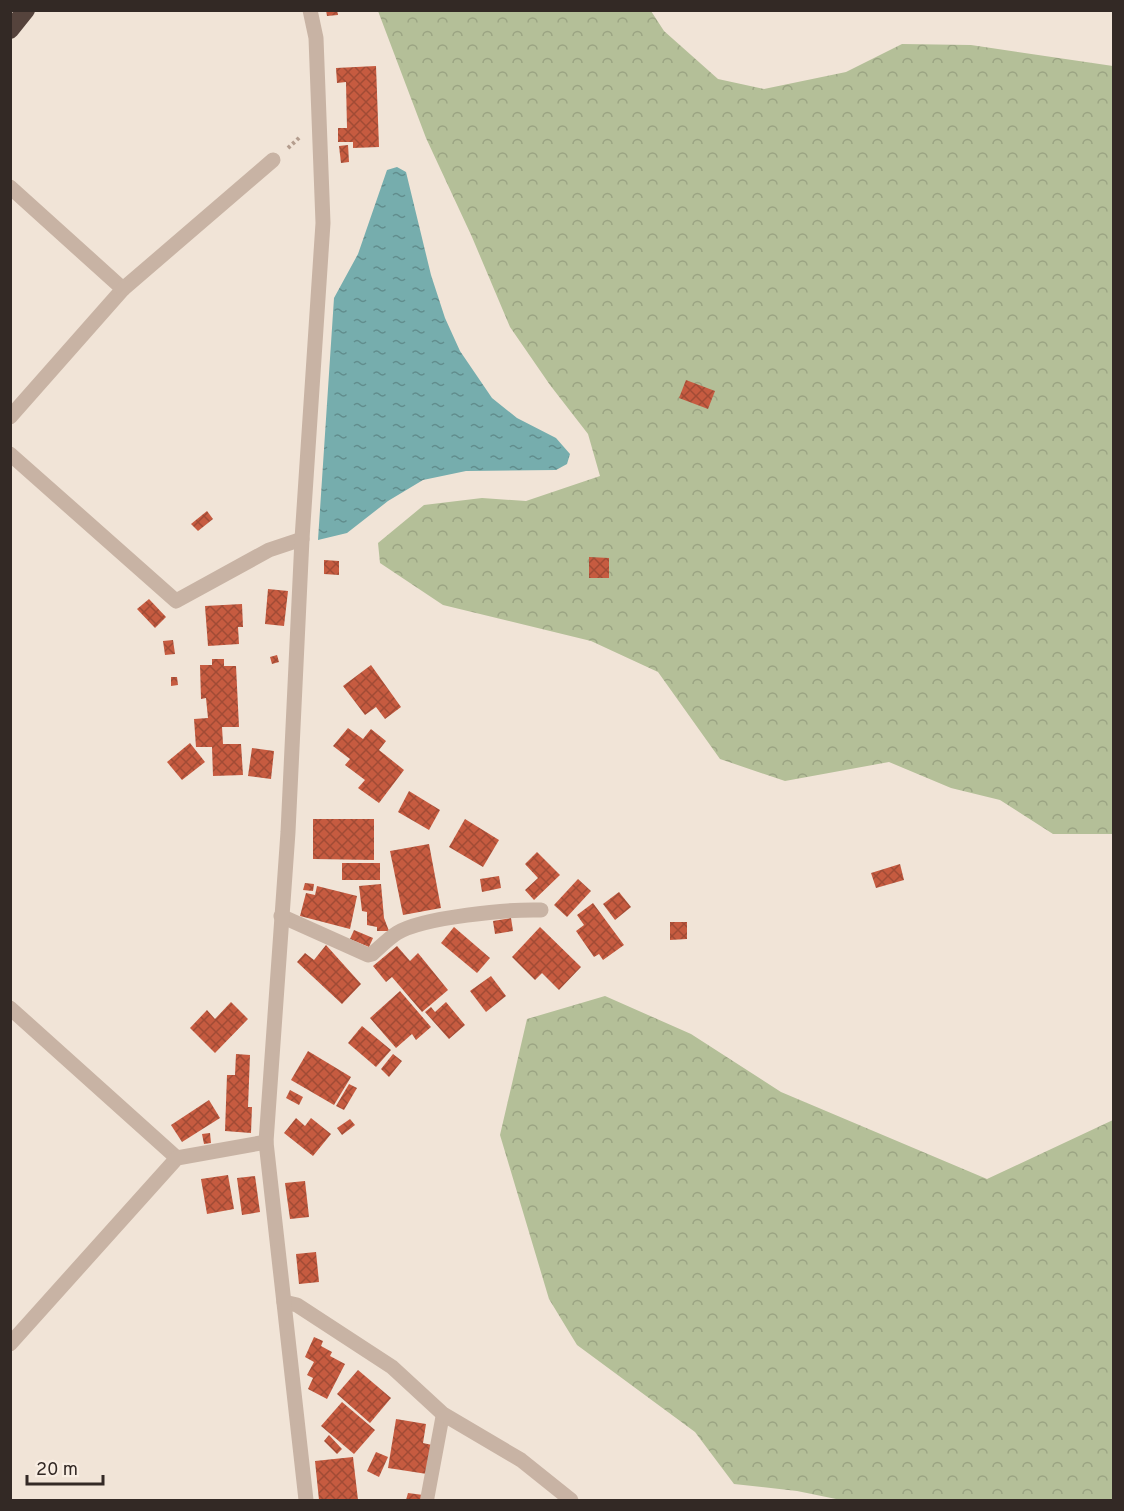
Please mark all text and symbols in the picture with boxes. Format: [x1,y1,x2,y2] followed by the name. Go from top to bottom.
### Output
[27,1448,104,1486] scale bar
[36,1459,78,1482] text: 20 m

